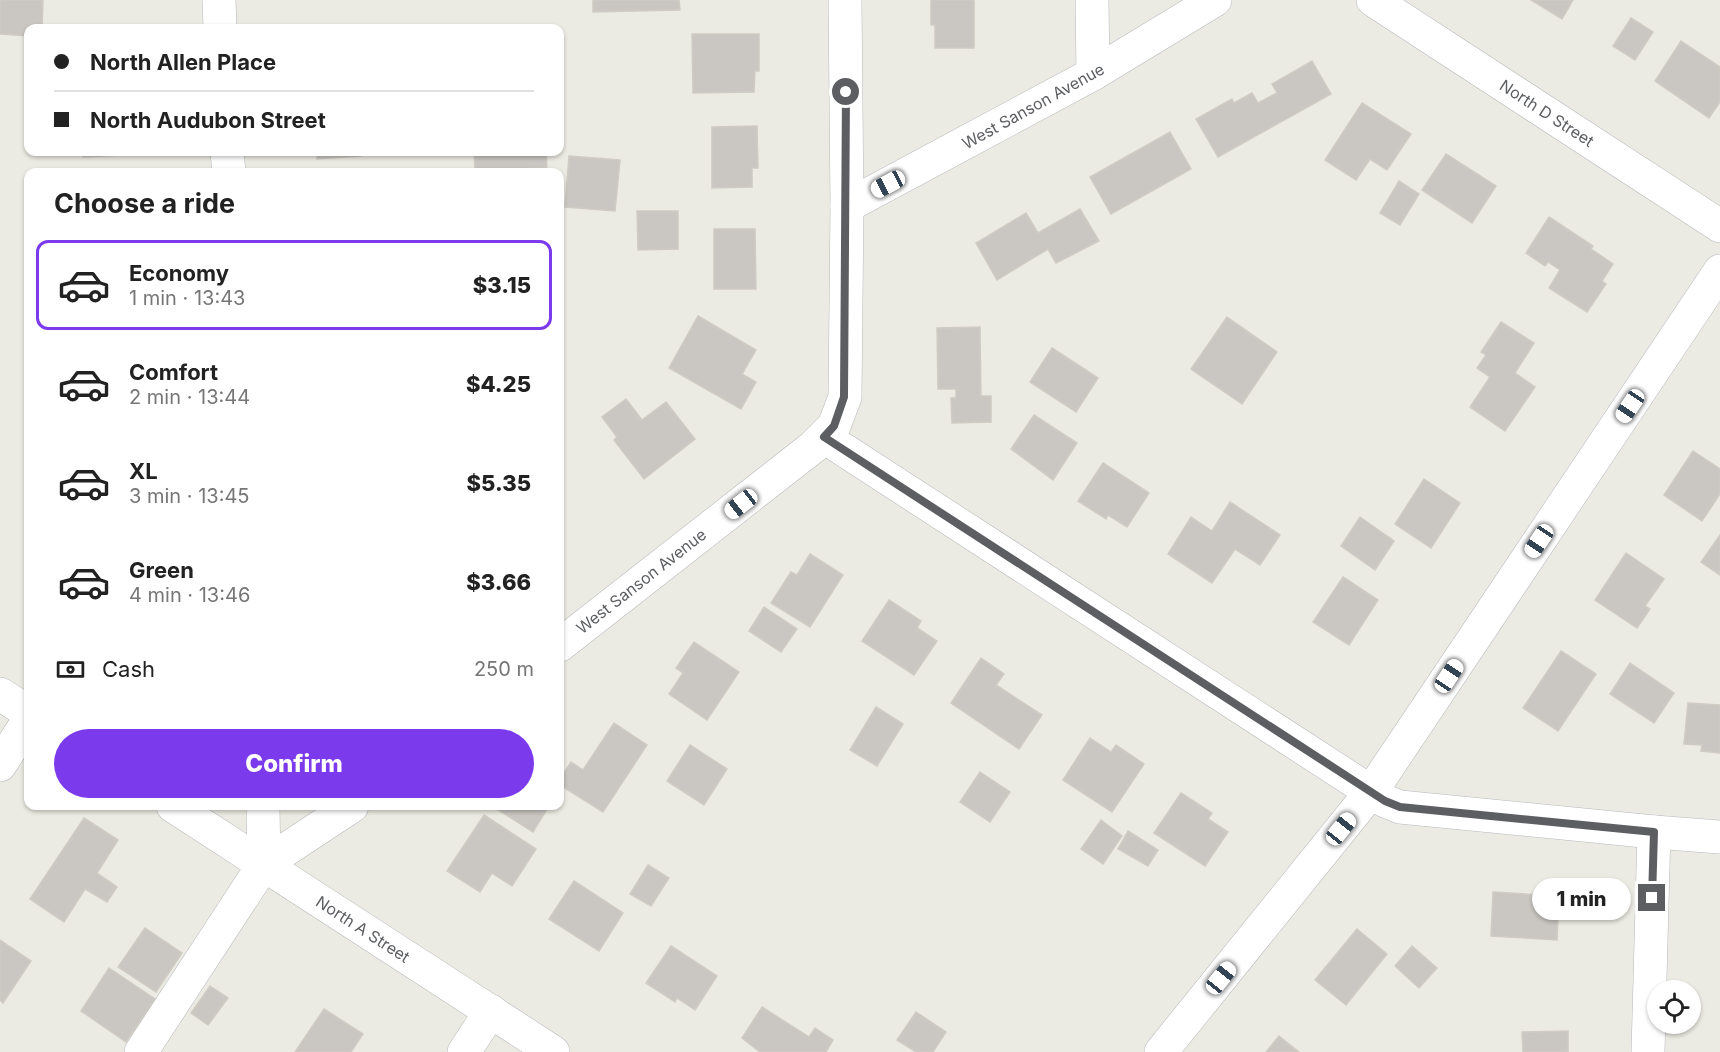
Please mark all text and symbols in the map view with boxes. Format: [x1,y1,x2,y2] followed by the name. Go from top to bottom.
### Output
[90,49,276,75] text: North Allen Place
[958,59,1108,153] street label: West Sanson Avenue
[1496,75,1598,151] street label: North D Street
[832,78,859,105] route start
[90,107,326,133] text: North Audubon Street
[868,168,908,200] car
[54,187,235,220] text: Choose a ride
[57,258,111,312] icon: car
[129,260,229,286] text: Economy
[473,272,531,298] text: $3.15
[129,286,245,310] text: 1 min · 13:43
[57,357,111,411] icon: car
[129,359,218,385] text: Comfort
[466,371,531,397] text: $4.25
[129,385,250,409] text: 2 min · 13:44
[1612,386,1648,426] car
[57,456,111,510] icon: car
[129,458,158,484] text: XL
[467,470,531,496] text: $5.35
[129,484,250,508] text: 3 min · 13:45
[721,486,761,522] car
[1521,521,1557,561] car
[572,524,710,638] street label: West Sanson Avenue
[57,555,111,609] icon: car
[129,557,194,583] text: Green
[466,569,531,595] text: $3.66
[129,583,250,607] text: 4 min · 13:46
[54,653,87,686] icon: cash
[102,656,155,682] text: Cash
[1431,656,1467,696] car
[474,657,534,681] text: 250 m
[54,729,534,798] button: Confirm
[1323,809,1359,849] car
[1532,877,1631,919] callout: 1 min
[1638,884,1665,911] route end
[1556,887,1607,911] text: 1 min
[312,891,414,967] street label: North A Street
[1203,958,1239,998] car
[1647,980,1701,1034] map controls
[1647,980,1701,1034] button: locate

